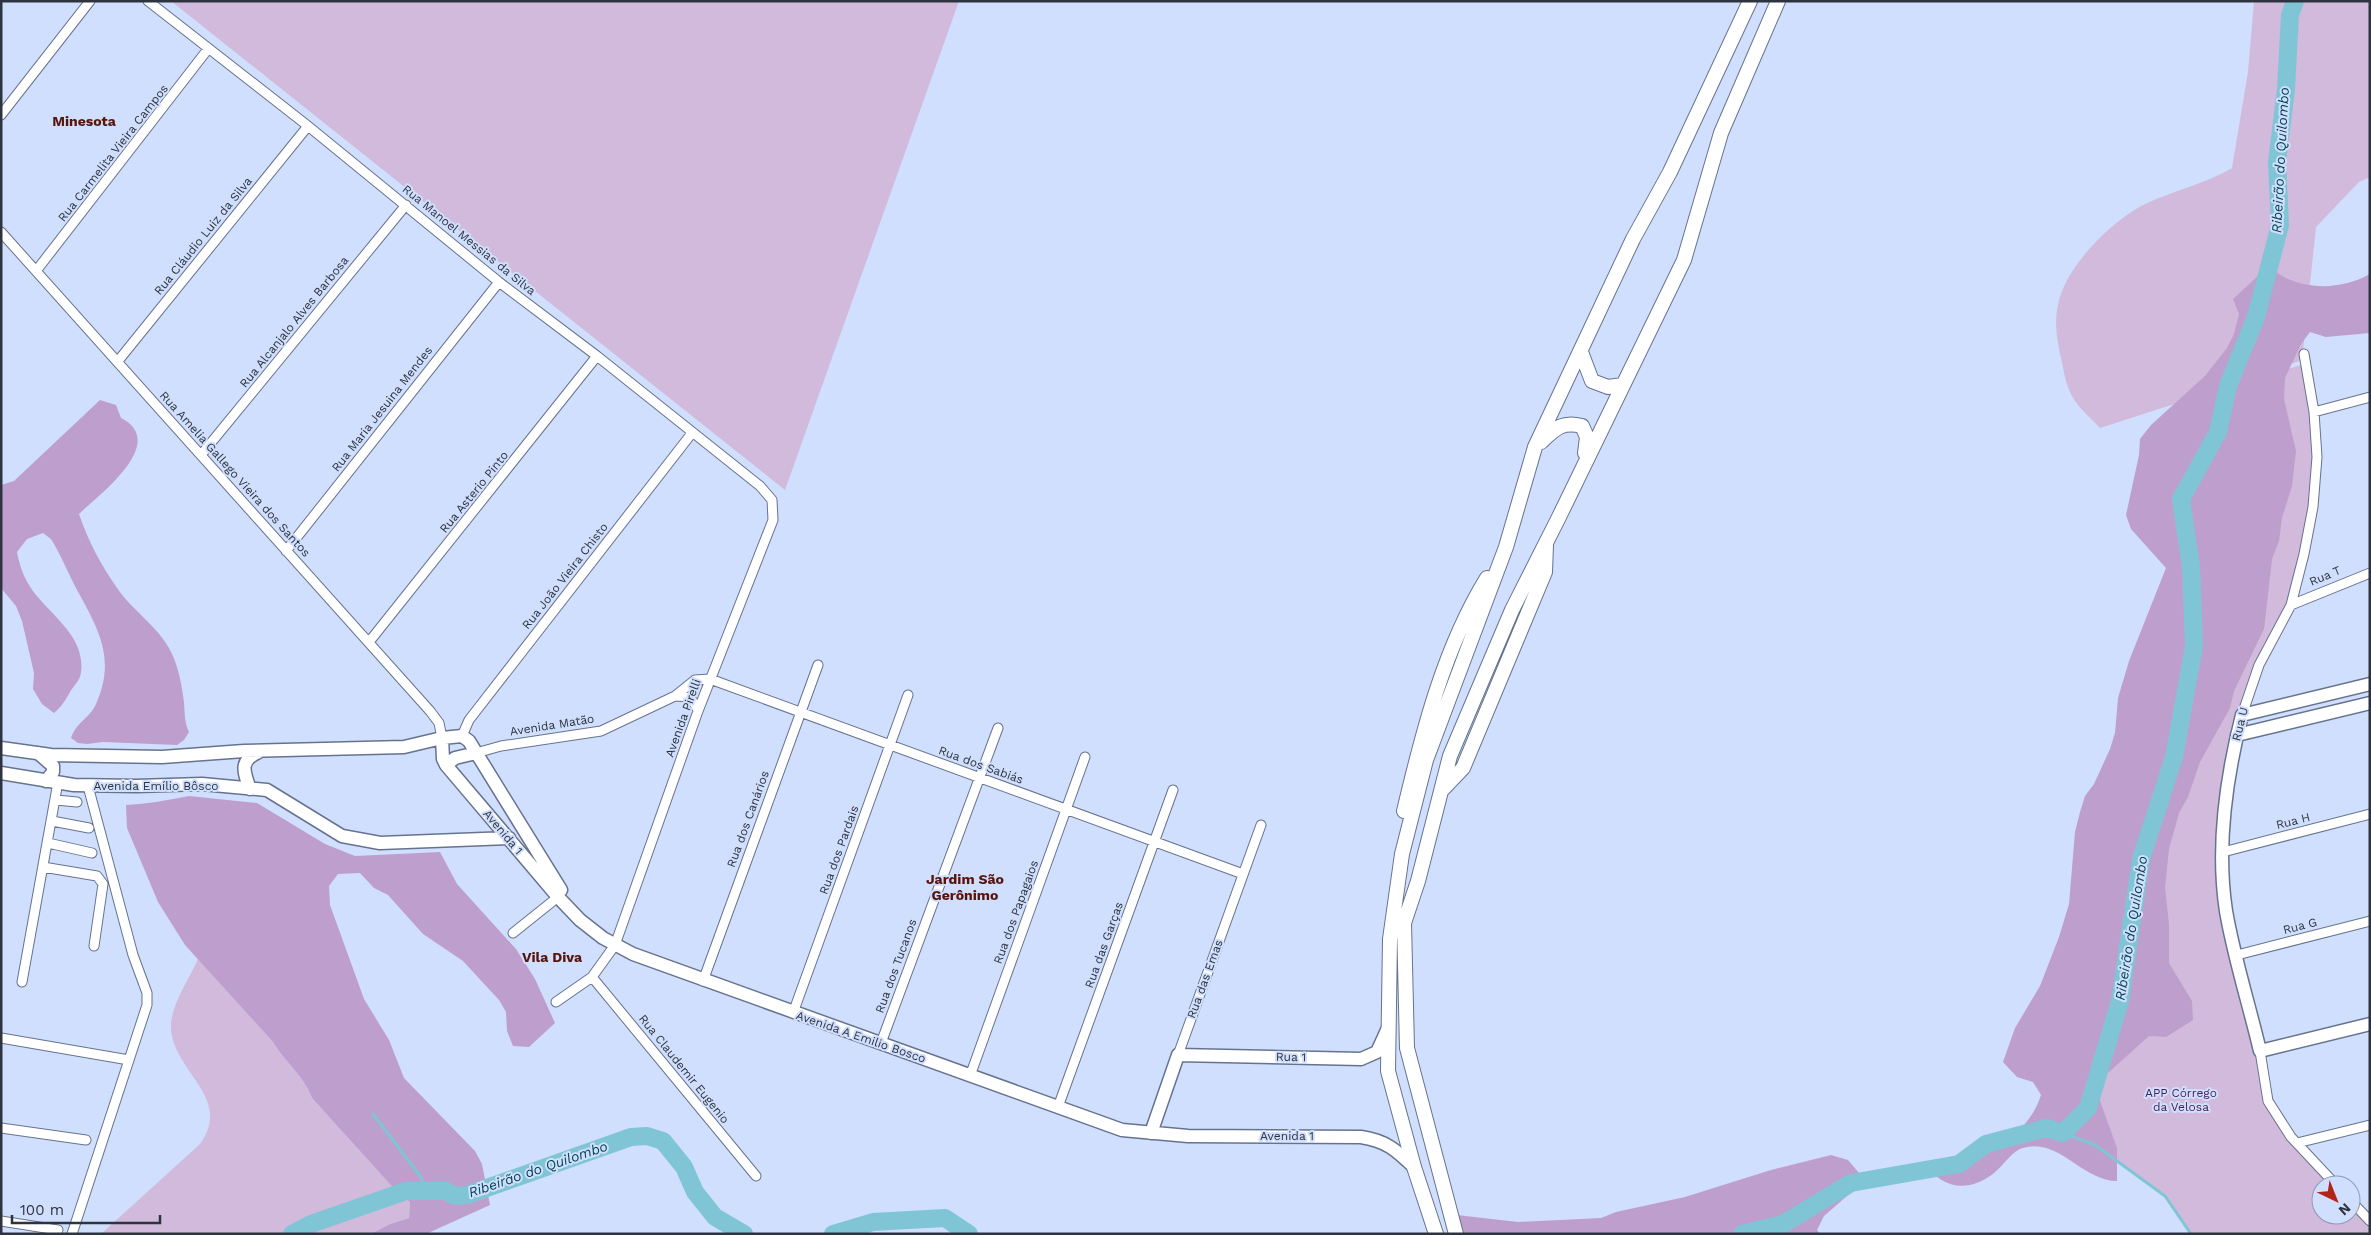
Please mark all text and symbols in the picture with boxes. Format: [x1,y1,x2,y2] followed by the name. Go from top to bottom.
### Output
[55,82,171,224] street label: Rua Carmelita Vieira Campos
[2268,87,2292,233] water label: Ribeirão do Quilombo
[52,113,117,129] district label: Minesota
[151,174,255,298] street label: Rua Cláudio Luiz da Silva
[400,182,538,298] street label: Rua Manoel Messias da Silva
[237,253,351,390] street label: Rua Alcanjalo Alves Barbosa
[329,344,435,474] street label: Rua Maria Jesuina Mendes
[157,388,313,560] street label: Rua Amelia Gallego Vieira dos Santos
[437,448,511,536] street label: Rua Asterio Pinto
[519,520,611,632] street label: Rua João Vieira Chisto
[2307,563,2343,589] street label: Rua T
[662,677,704,759] street label: Avenida Pirelli
[2229,706,2251,742] street label: Rua U
[509,711,595,739] street label: Avenida Matão
[937,743,1025,787] street label: Rua dos Sabiás
[724,769,772,869] street label: Rua dos Canários
[93,779,219,793] street label: Avenida Emílio Bôsco
[816,804,862,896] street label: Rua dos Pardais
[480,807,526,857] street label: Avenida 1
[2274,810,2312,832] street label: Rua H
[2112,855,2150,1001] water label: Ribeirão do Quilombo
[991,858,1041,966] street label: Rua dos Papagaios
[926,871,1004,903] district label: Jardim São Gerônimo
[1082,900,1126,990] street label: Rua das Garças
[2282,915,2318,937] street label: Rua G
[872,917,920,1015] street label: Rua dos Tucanos
[1184,938,1226,1020] street label: Rua das Emas
[522,949,583,965] district label: Vila Diva
[794,1008,928,1066] street label: Avenida A Emilio Bosco
[636,1012,732,1126] street label: Rua Claudemir Eugenio
[1276,1050,1306,1064] street label: Rua 1
[2145,1086,2217,1114] park label: APP Córrego da Velosa
[1260,1129,1314,1143] street label: Avenida 1
[466,1138,610,1200] water label: Ribeirão do Quilombo
[2311,1175,2361,1225] north arrow
[12,1192,160,1224] scale bar
[2336,1200,2354,1219] text: N
[20,1201,64,1219] text: 100 m

